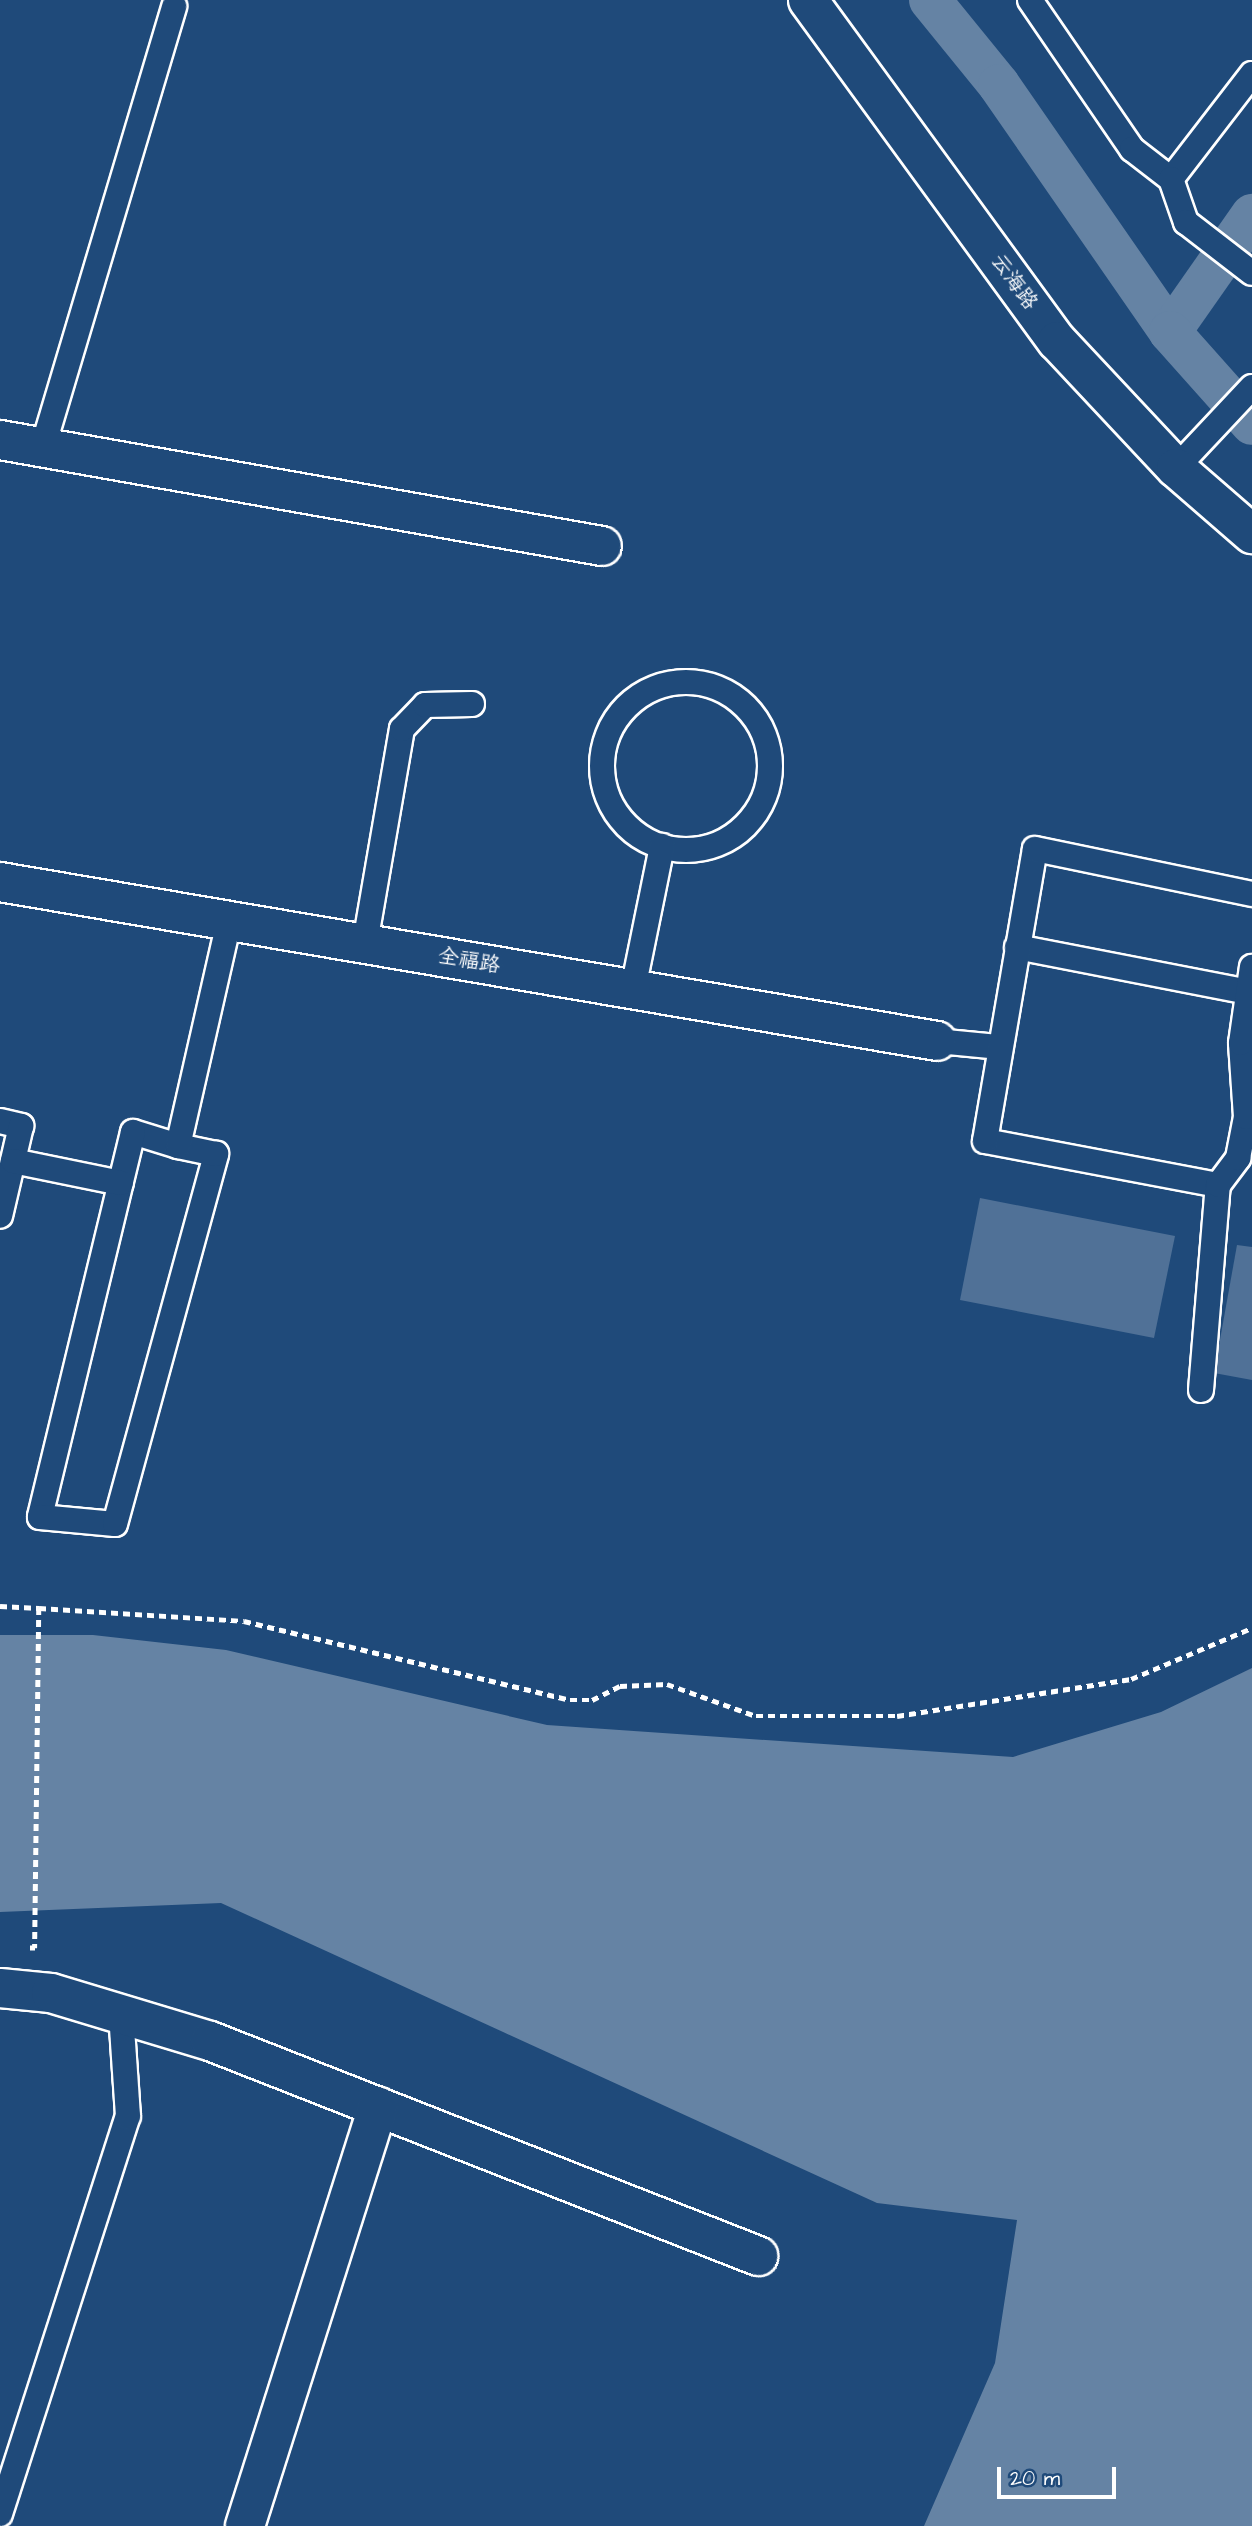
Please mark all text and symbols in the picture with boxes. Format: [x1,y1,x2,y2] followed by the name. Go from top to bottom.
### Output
[985,249,1043,315] street label: 云海路
[436,943,502,979] street label: 全福路
[1000,2452,1119,2496] scale bar
[1010,2464,1060,2493] text: 20 m

